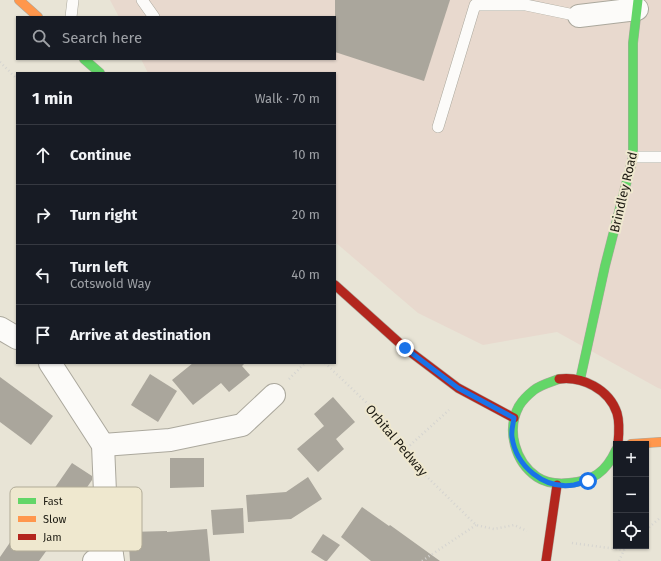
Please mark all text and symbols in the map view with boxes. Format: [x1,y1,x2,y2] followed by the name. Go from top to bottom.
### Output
[16,16,336,60] search box
[30,27,52,49] icon: search
[62,29,142,47] text: Search here
[32,88,73,109] text: 1 min
[255,91,320,106] text: Walk · 70 m
[32,144,54,166] icon: ahead
[70,146,131,164] text: Continue
[293,147,320,162] text: 10 m
[607,150,640,234] street label: Brindley Road
[32,204,54,226] icon: right
[70,206,137,224] text: Turn right
[292,207,320,222] text: 20 m
[70,258,128,276] text: Turn left
[32,264,54,286] icon: left
[291,267,320,282] text: 40 m
[70,276,151,291] text: Cotswold Way
[32,324,54,346] icon: arrive
[70,326,211,344] text: Arrive at destination
[396,339,414,357] route end
[362,402,431,480] street label: Orbital Pedway
[613,441,649,549] map controls
[613,441,649,477] button: +
[579,472,597,490] route start
[613,477,649,513] button: −
[10,487,142,551] legend
[43,495,63,508] text: Fast
[43,513,67,526] text: Slow
[613,513,649,549] button: locate
[43,531,62,544] text: Jam

